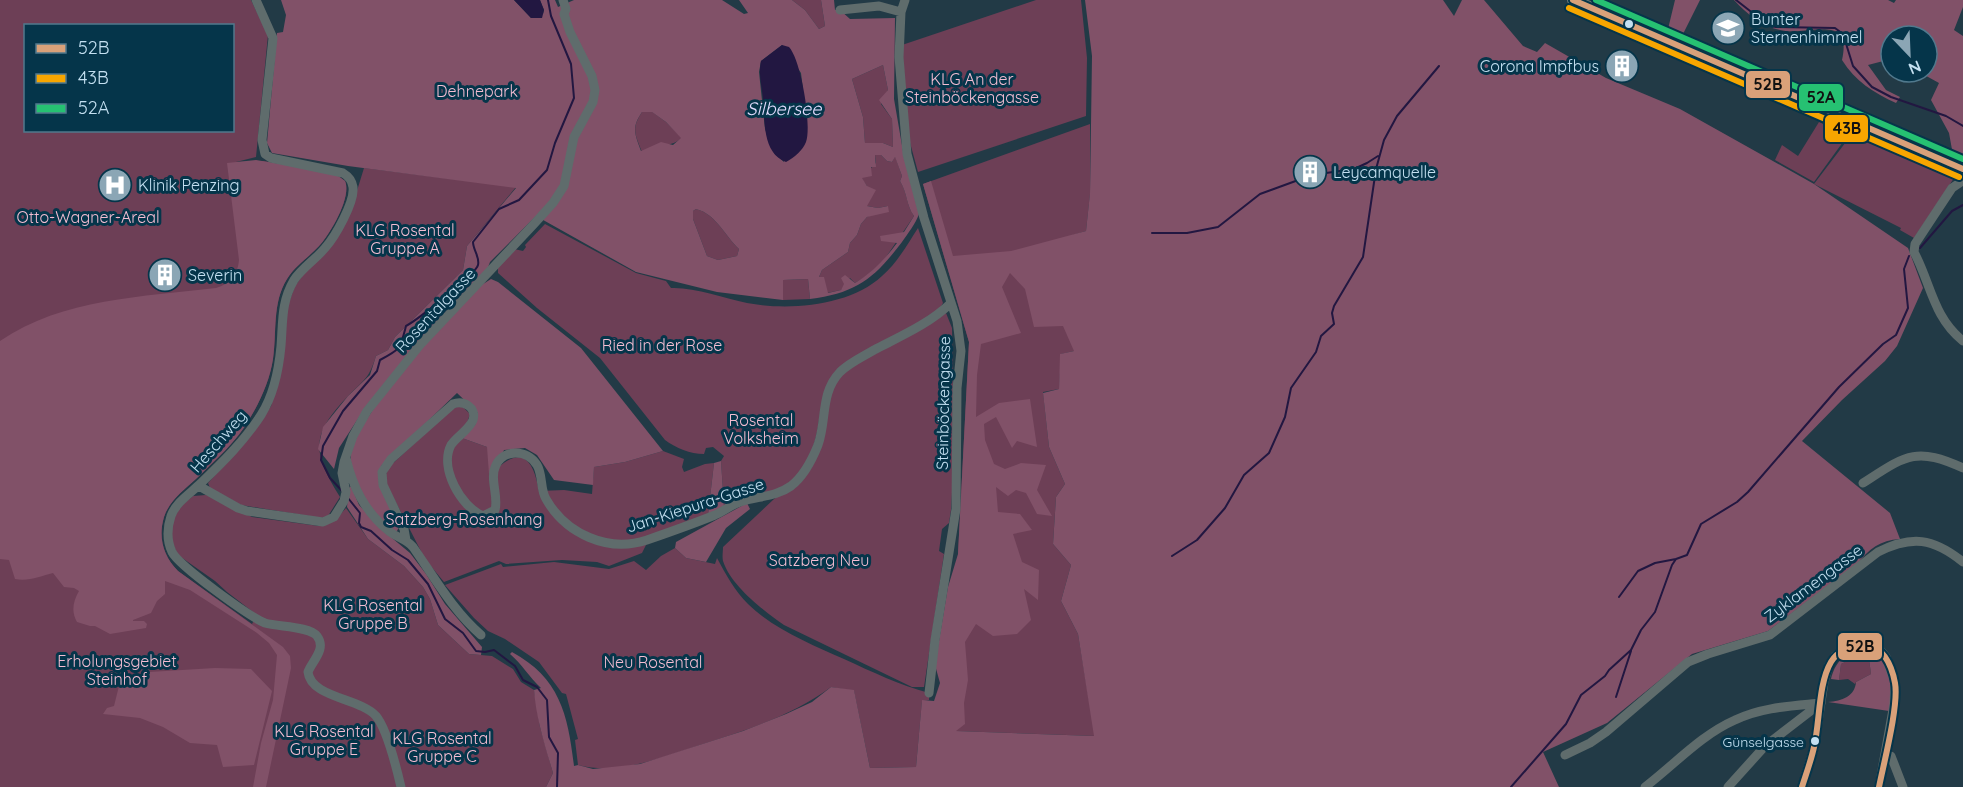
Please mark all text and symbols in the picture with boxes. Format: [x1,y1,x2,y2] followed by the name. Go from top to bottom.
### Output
[1751,9,1863,47] place label: Bunter Sternenhimmel
[1710,10,1746,46] school or university icon: Bunter Sternenhimmel
[1623,18,1635,30] unlabelled marker
[24,24,234,132] legend
[1879,24,1939,84] north arrow
[78,36,110,59] text: 52B
[1604,48,1640,84] building icon: Corona Impfbus
[1480,56,1599,76] place label: Corona Impfbus
[1906,56,1924,79] text: N
[78,66,109,89] text: 43B
[905,69,1039,107] park label: KLG An der Steinböckengasse
[1745,70,1791,99] line badge: 52B
[1754,74,1782,94] text: 52B
[436,81,518,101] park label: Dehnepark
[1798,83,1844,112] line badge: 52A
[1807,87,1836,107] text: 52A
[78,96,110,119] text: 52A
[747,97,822,120] water label: Silbersee
[1824,114,1869,143] line badge: 43B
[1833,118,1861,138] text: 43B
[1292,154,1328,190] building icon: Leycamquelle
[1333,162,1436,182] place label: Leycamquelle
[97,167,133,203] hospital icon: Klinik Penzing
[138,175,240,195] place label: Klinik Penzing
[16,207,160,227] park label: Otto-Wagner-Areal
[355,220,455,258] park label: KLG Rosental Gruppe A
[147,257,183,293] building icon: Severin
[391,264,479,356] street label: Rosentalgasse
[188,265,242,285] place label: Severin
[602,335,722,355] park label: Ried in der Rose
[932,336,954,470] street label: Steinböckengasse
[185,406,251,476] street label: Heschweg
[723,410,799,448] park label: Rosental Volksheim
[624,473,766,537] street label: Jan-Kiepura-Gasse
[386,509,542,529] park label: Satzberg-Rosenhang
[1760,540,1866,626] street label: Zyklamengasse
[769,550,869,570] park label: Satzberg Neu
[323,595,423,633] park label: KLG Rosental Gruppe B
[1837,632,1883,661] line badge: 52B
[1846,636,1874,656] text: 52B
[57,651,177,689] park label: Erholungsgebiet Steinhof
[603,652,703,672] park label: Neu Rosental
[274,721,374,759] park label: KLG Rosental Gruppe E
[392,728,492,766] park label: KLG Rosental Gruppe C
[1722,733,1804,751] place label: Günselgasse
[1809,735,1821,747] marker: Günselgasse

